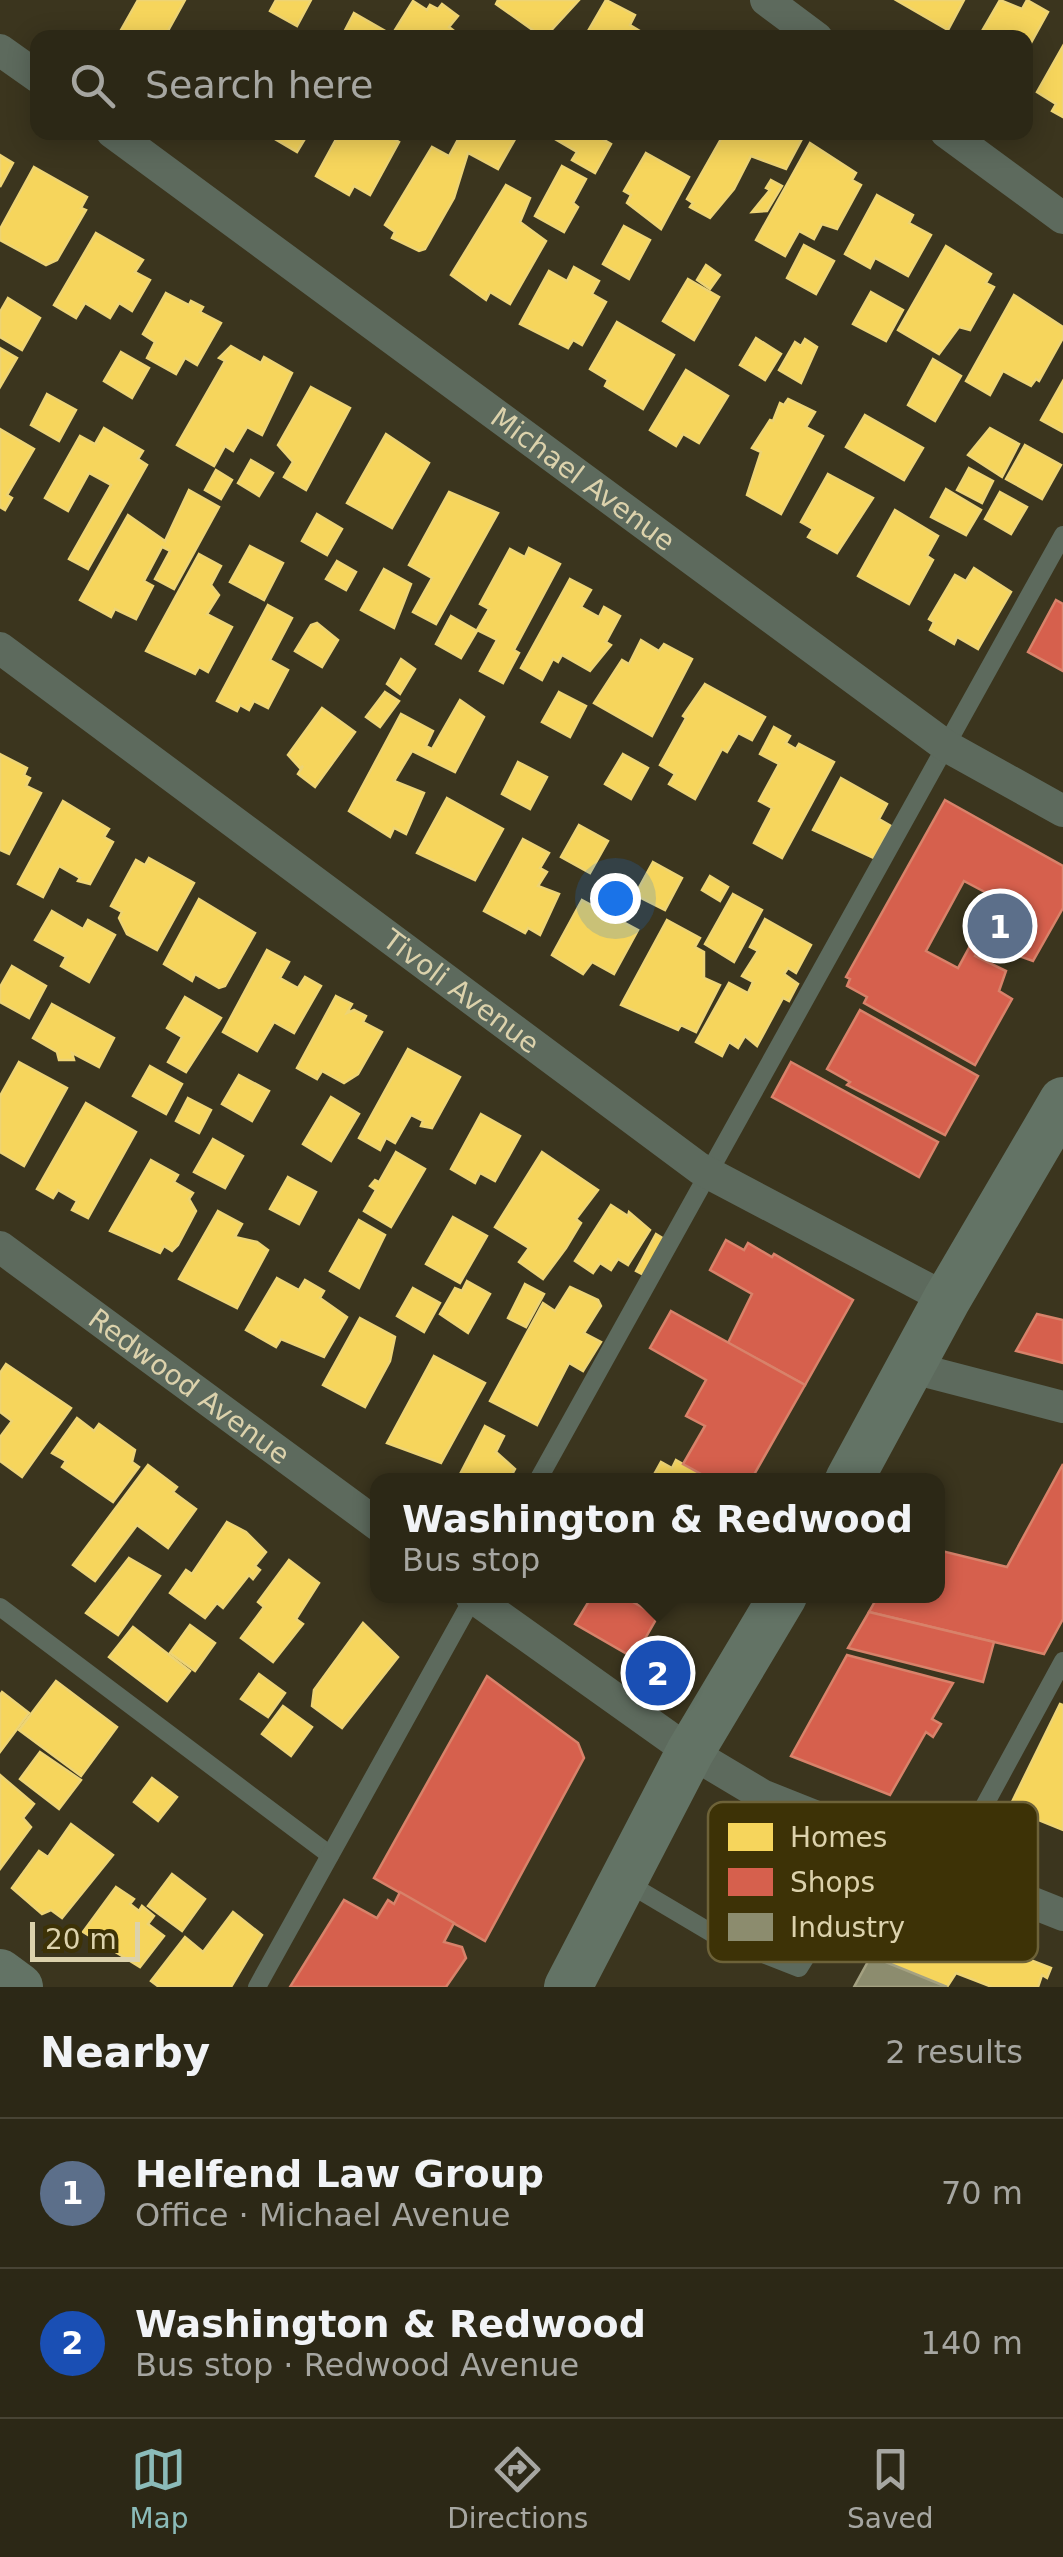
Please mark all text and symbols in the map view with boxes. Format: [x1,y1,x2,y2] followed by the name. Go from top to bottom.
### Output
[30,30,1033,140] search box
[65,58,120,113] icon: search
[145,63,373,107] text: Search here
[484,401,681,558] street label: Michael Avenue
[590,873,641,924] your location
[968,888,1032,964] pin: 1
[376,922,546,1060] street label: Tivoli Avenue
[82,1302,296,1471] street label: Redwood Avenue
[370,1473,945,1603] popup
[402,1497,913,1541] text: Washington & Redwood
[402,1541,540,1579] text: Bus stop
[626,1636,690,1710] pin: 2
[708,1802,1038,1962] legend
[790,1821,887,1854] text: Homes
[790,1866,875,1899] text: Shops
[790,1911,905,1944] text: Industry
[30,1917,140,1962] scale bar
[45,1923,117,1956] text: 20 m
[40,2028,210,2077] text: Nearby
[885,2033,1023,2071] text: 2 results
[135,2152,544,2196] text: Helfend Law Group
[61,2174,84,2212] text: 1
[941,2174,1023,2212] text: 70 m
[135,2196,511,2234] text: Office · Michael Avenue
[135,2302,646,2346] text: Washington & Redwood
[61,2324,84,2362] text: 2
[921,2324,1023,2362] text: 140 m
[135,2346,579,2384] text: Bus stop · Redwood Avenue
[129,2442,188,2535] tab: Map
[447,2442,588,2535] tab: Directions
[847,2442,934,2535] tab: Saved

